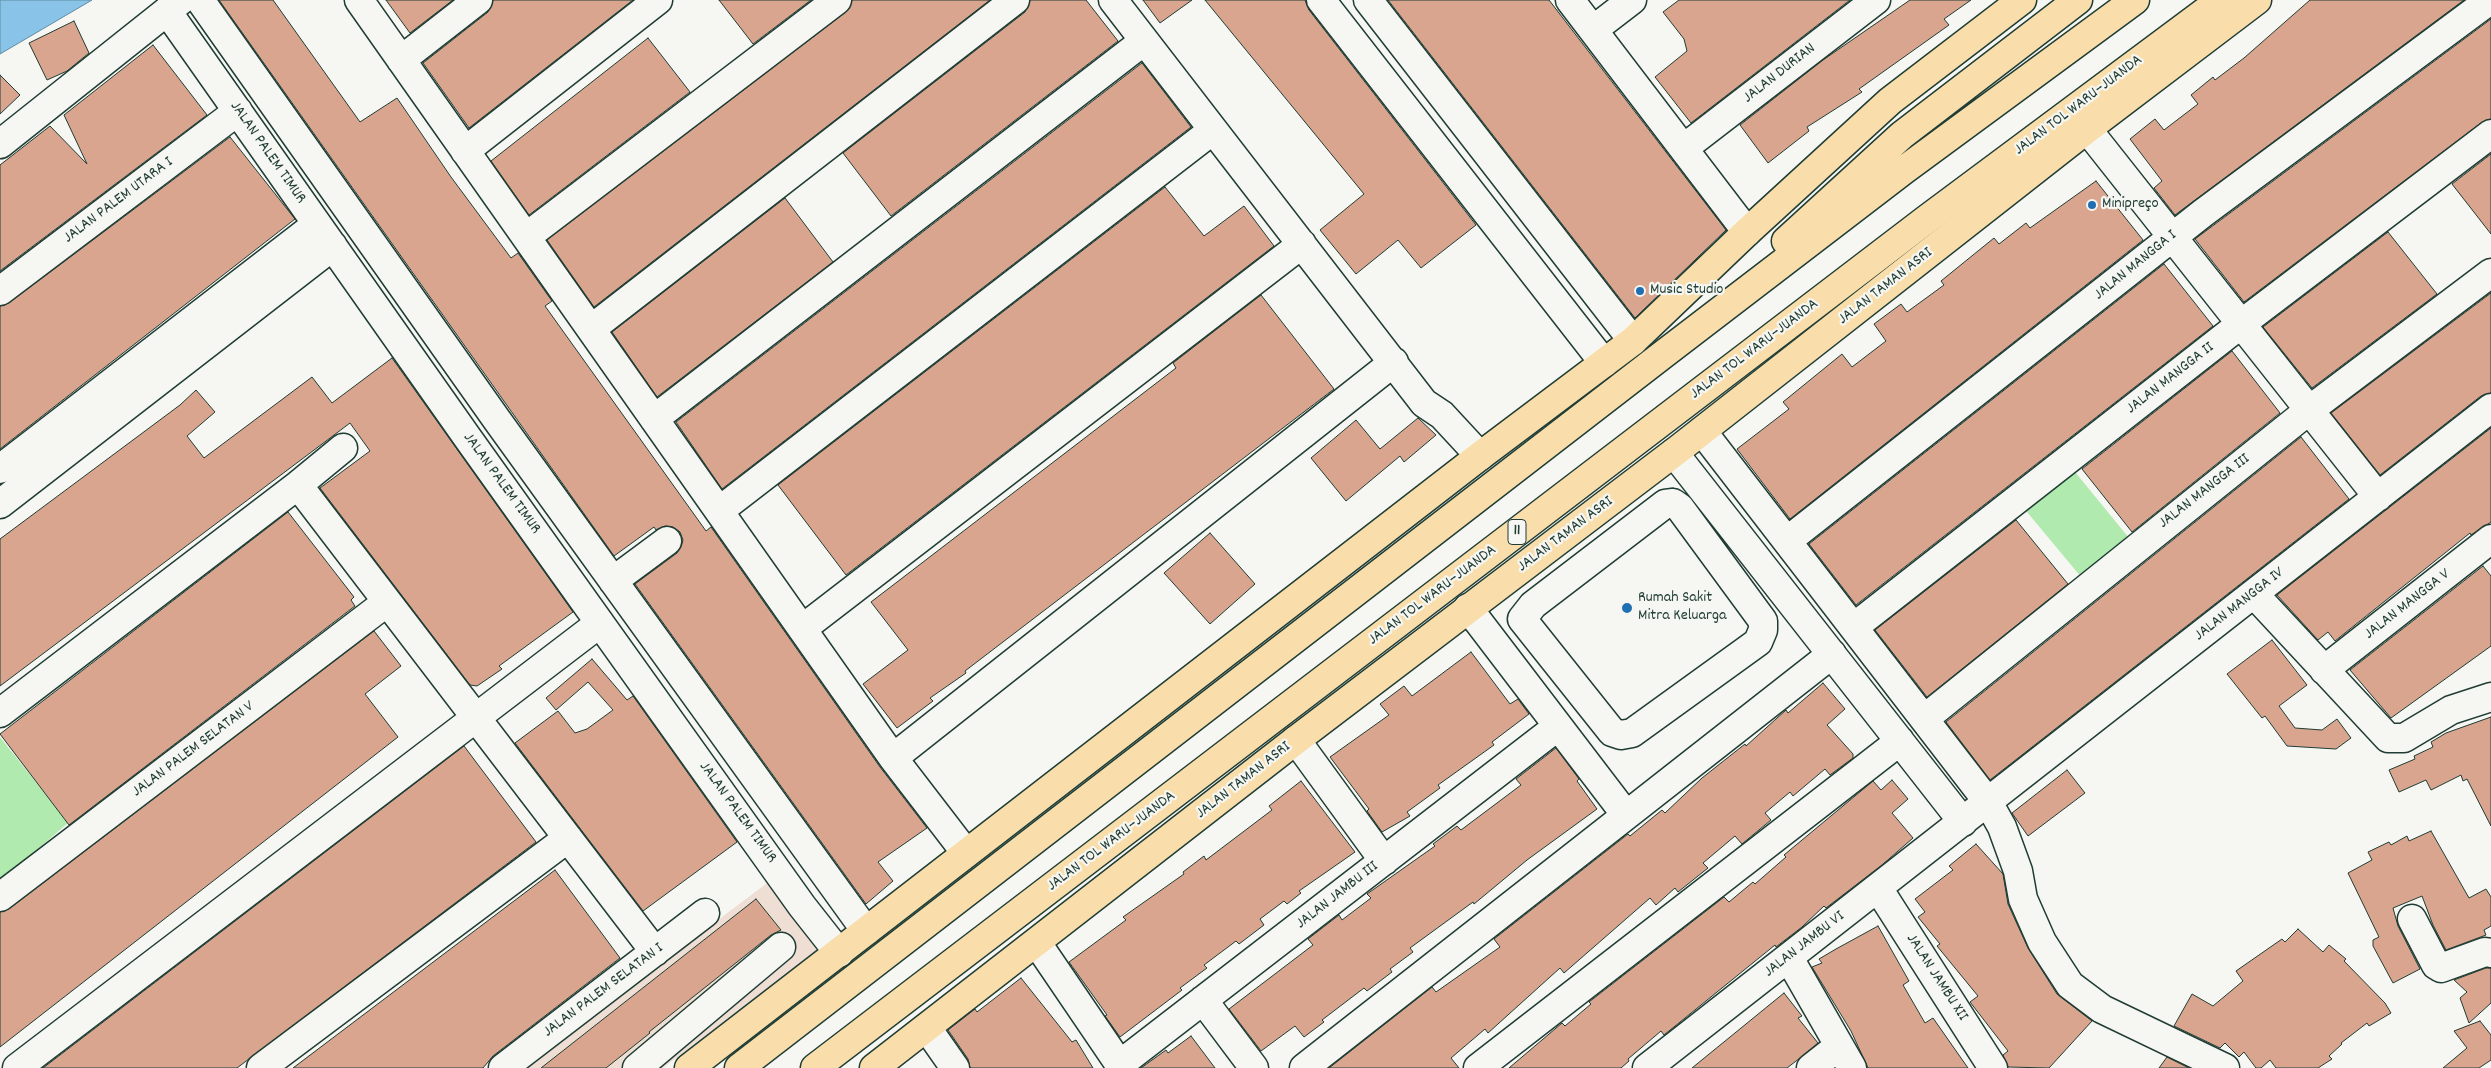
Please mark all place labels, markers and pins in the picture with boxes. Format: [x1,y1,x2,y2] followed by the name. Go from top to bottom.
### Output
[2102,195,2159,215] place label: Minipreço
[2086,199,2098,211] marker: Minipreço
[1650,281,1723,301] place label: Music Studio
[1634,285,1646,297] marker: Music Studio
[1638,589,1726,627] place label: Rumah Sakit Mitra Keluarga
[1620,601,1634,615] marker: Rumah Sakit Mitra Keluarga

